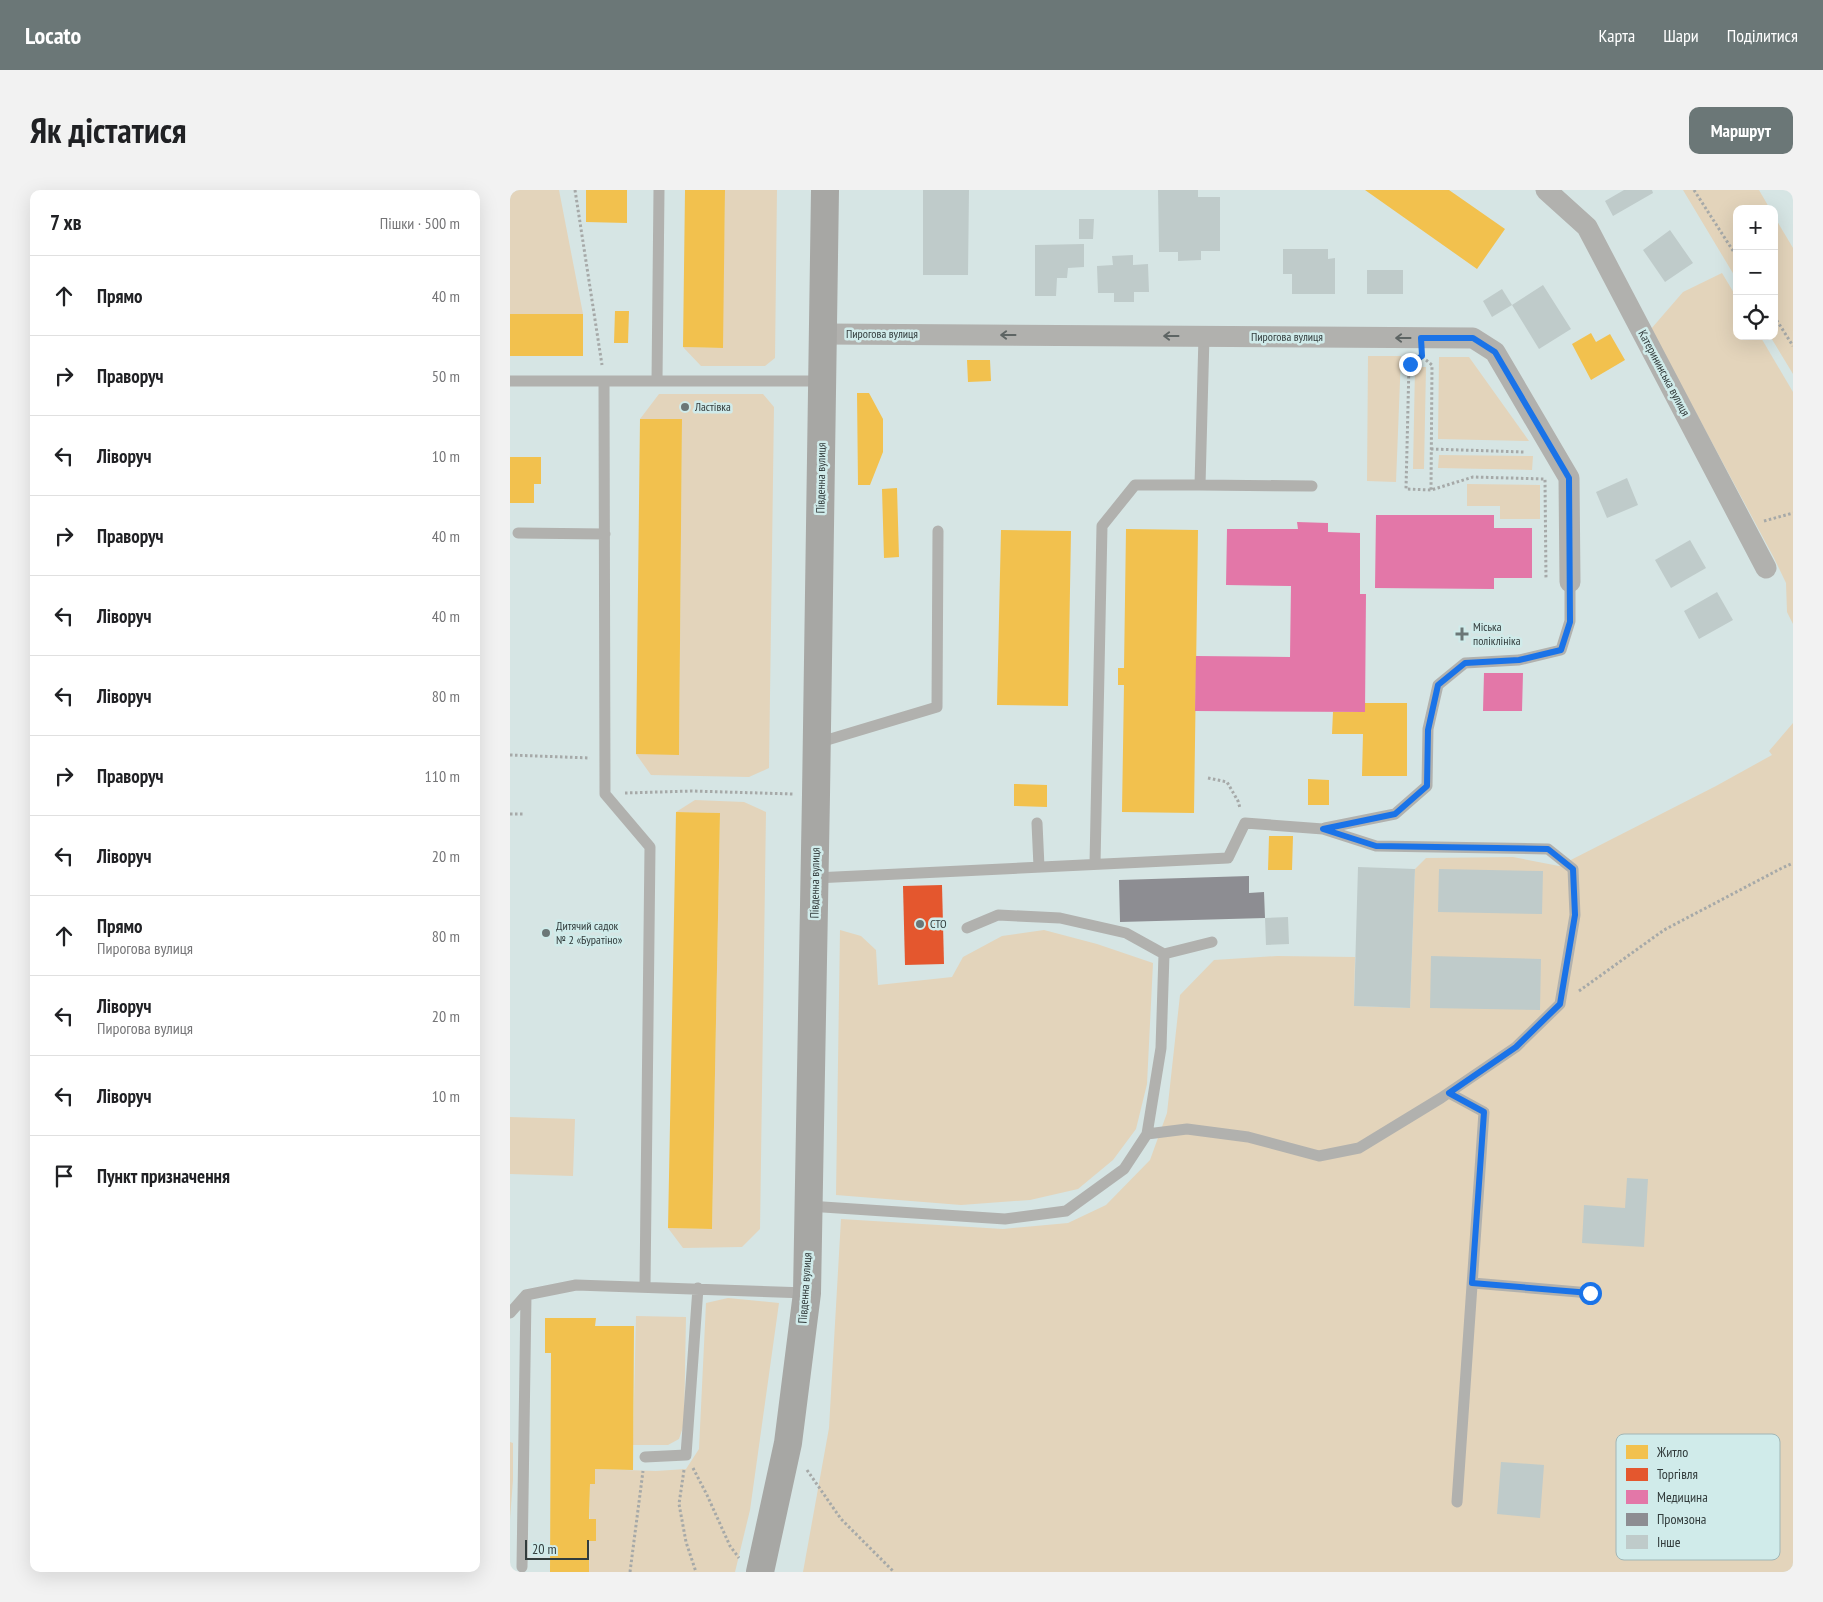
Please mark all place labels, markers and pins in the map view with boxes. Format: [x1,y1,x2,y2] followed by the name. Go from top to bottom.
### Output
[694,399,731,414] place label: Ластівка
[679,401,691,413] marker: Ластівка
[1473,619,1521,648] place label: Міська поліклініка
[1455,627,1469,641] marker: Міська поліклініка
[930,916,947,931] place label: СТО
[556,918,623,947] place label: Дитячий садок № 2 «Буратіно»
[914,918,926,930] marker: СТО
[540,927,552,939] marker: Дитячий садок № 2 «Буратіно»

